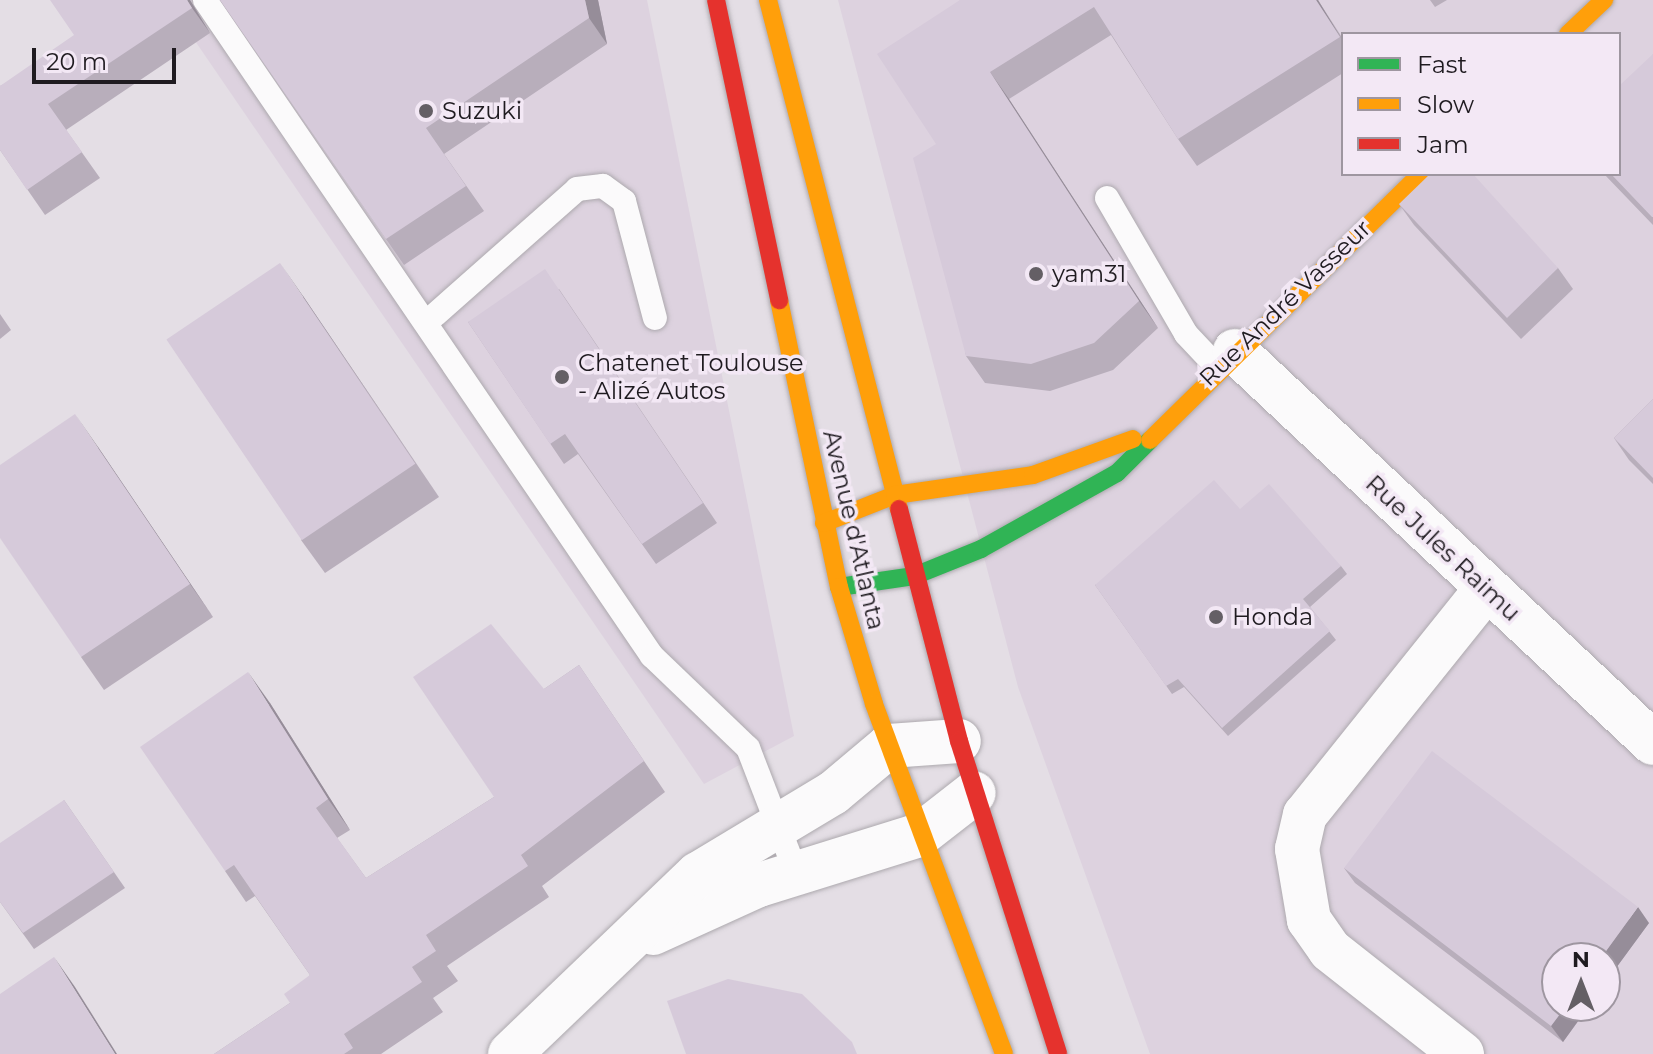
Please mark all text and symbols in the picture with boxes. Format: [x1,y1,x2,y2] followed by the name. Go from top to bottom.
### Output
[36,32,180,82] scale bar
[1341,32,1621,176] legend
[46,47,107,76] text: 20 m
[1417,50,1467,79] text: Fast
[1417,90,1474,119] text: Slow
[442,97,522,125] place label: Suzuki
[417,102,435,120] marker: Suzuki
[1417,130,1469,159] text: Jam
[1193,214,1377,392] street label: Rue André Vasseur
[1052,260,1126,288] place label: yam31
[1027,265,1045,283] marker: yam31
[578,349,803,405] place label: Chatenet Toulouse - Alizé Autos
[553,368,571,386] marker: Chatenet Toulouse - Alizé Autos
[817,427,891,633] street label: Avenue d'Atlanta
[1360,469,1526,627] street label: Rue Jules Raimu
[1232,603,1313,631] place label: Honda
[1207,608,1225,626] marker: Honda
[1541,942,1621,1022] north arrow
[1572,946,1590,973] text: N

